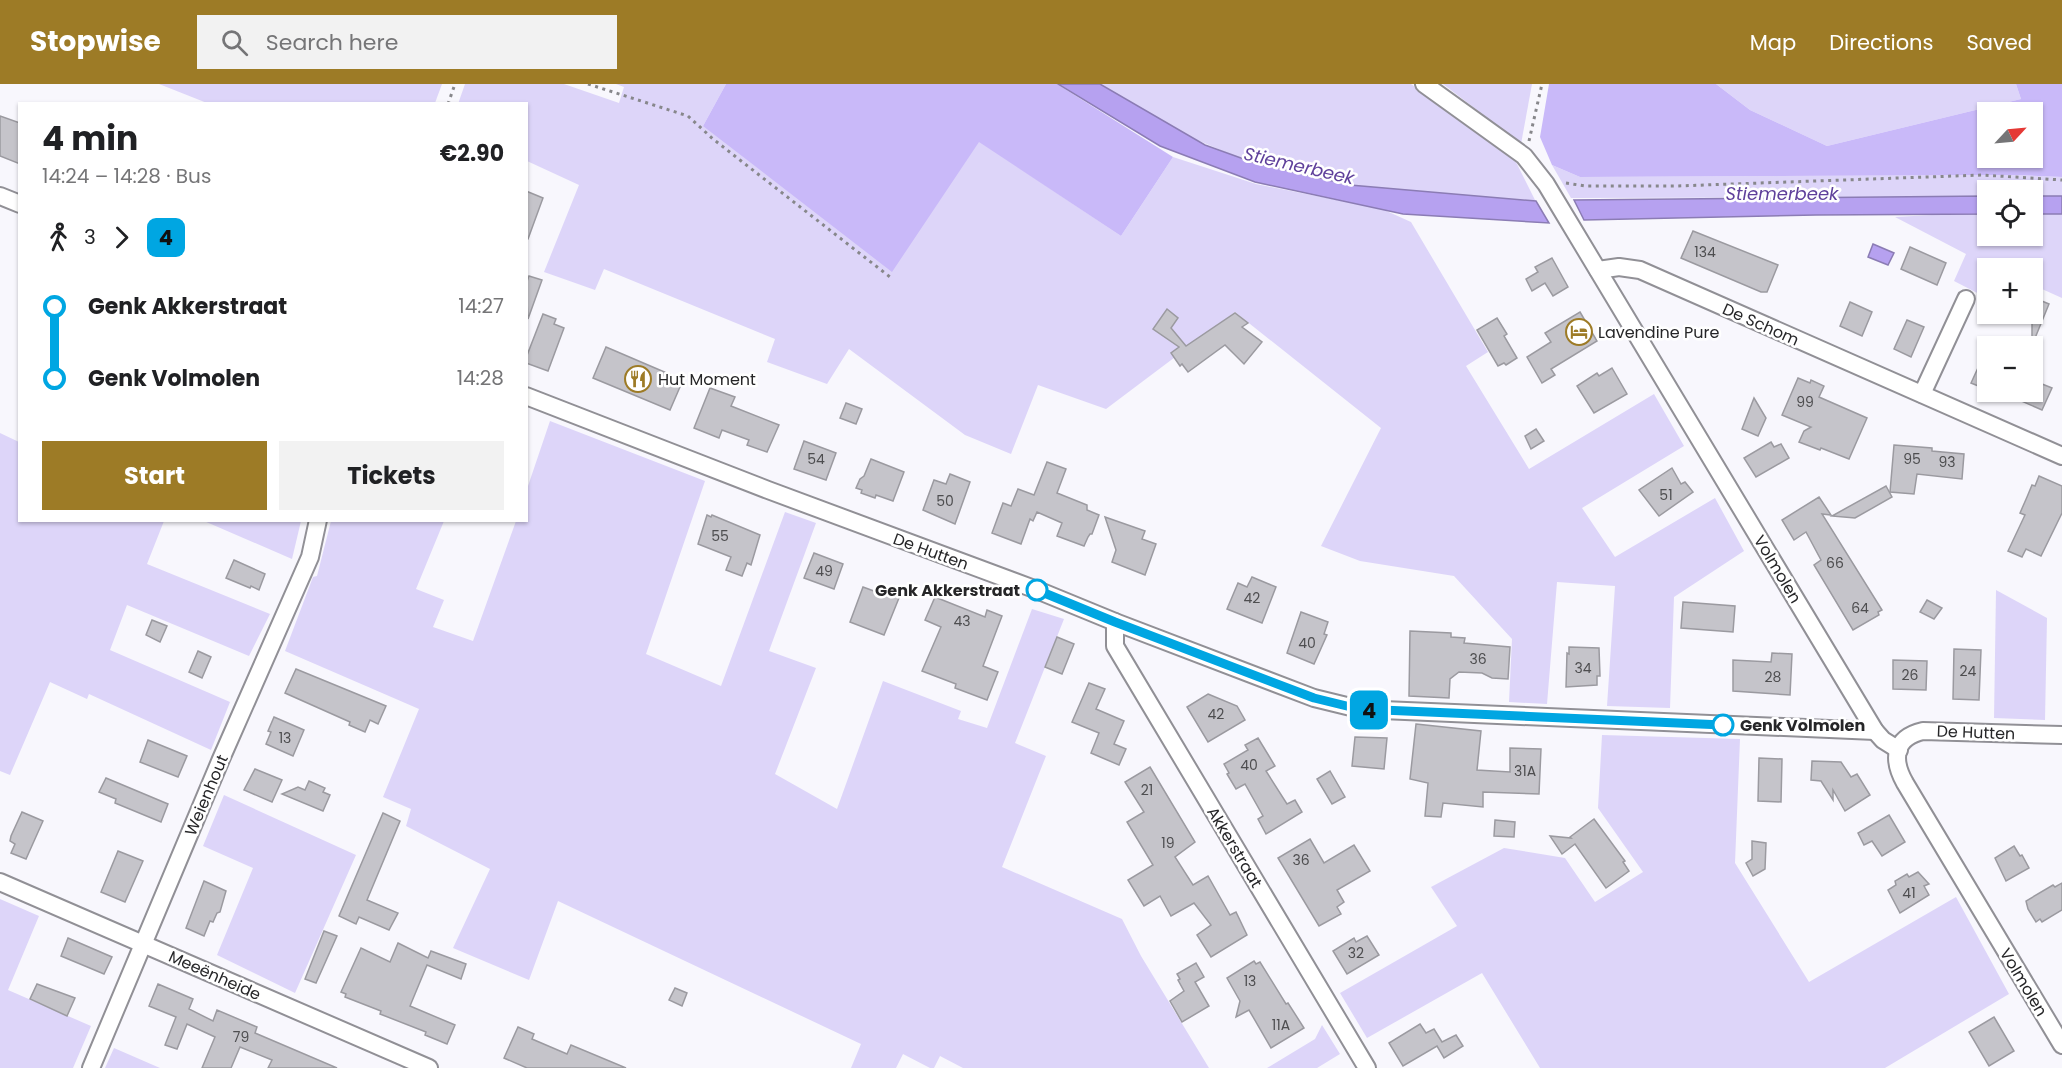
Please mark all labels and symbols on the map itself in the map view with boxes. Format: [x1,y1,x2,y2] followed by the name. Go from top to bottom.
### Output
[1977,102,2043,168] north arrow
[1241,141,1358,191] water label: Stiemerbeek
[1726,181,1839,206] water label: Stiemerbeek
[1694,242,1716,262] house number: 134
[1719,297,1803,352] street label: De Schom
[1564,317,1594,347] hotel icon: Lavendine Pure
[1598,321,1720,344] place label: Lavendine Pure
[623,364,653,394] restaurant icon: Hut Moment
[658,368,756,391] place label: Hut Moment
[1796,392,1814,412] house number: 99
[807,449,825,469] house number: 54
[1903,449,1921,469] house number: 95
[1938,452,1956,472] house number: 93
[1659,485,1673,505] house number: 51
[936,491,954,511] house number: 50
[711,526,729,546] house number: 55
[890,527,972,576] street label: De Hutten
[1748,531,1807,608] street label: Volmolen
[1826,553,1844,573] house number: 66
[815,561,833,581] house number: 49
[875,579,1020,602] place label: Genk Akkerstraat
[1026,579,1048,601] marker: Genk Akkerstraat
[1244,588,1260,608] house number: 42
[1851,598,1869,618] house number: 64
[953,611,971,631] house number: 43
[1298,633,1316,653] house number: 40
[1469,649,1487,669] house number: 36
[1574,658,1592,678] house number: 34
[1960,661,1977,681] house number: 24
[1902,665,1919,685] house number: 26
[1765,667,1782,687] house number: 28
[1350,690,1388,730] line badge: 4
[1208,704,1224,724] house number: 42
[1712,714,1734,736] marker: Genk Volmolen
[1740,714,1865,737] place label: Genk Volmolen
[1936,720,2016,745] street label: De Hutten
[279,728,291,748] house number: 13
[179,751,234,839] street label: Weienhout
[1240,755,1258,775] house number: 40
[1514,761,1536,781] house number: 31A
[1141,780,1153,800] house number: 21
[1201,802,1268,892] street label: Akkerstraat
[1161,833,1175,853] house number: 19
[1292,850,1310,870] house number: 36
[1902,883,1916,903] house number: 41
[1348,943,1364,963] house number: 32
[1994,944,2053,1021] street label: Volmolen
[165,945,265,1006] street label: Meeënheide
[1244,971,1256,991] house number: 13
[1272,1015,1290,1035] house number: 11A
[233,1027,249,1047] house number: 79

